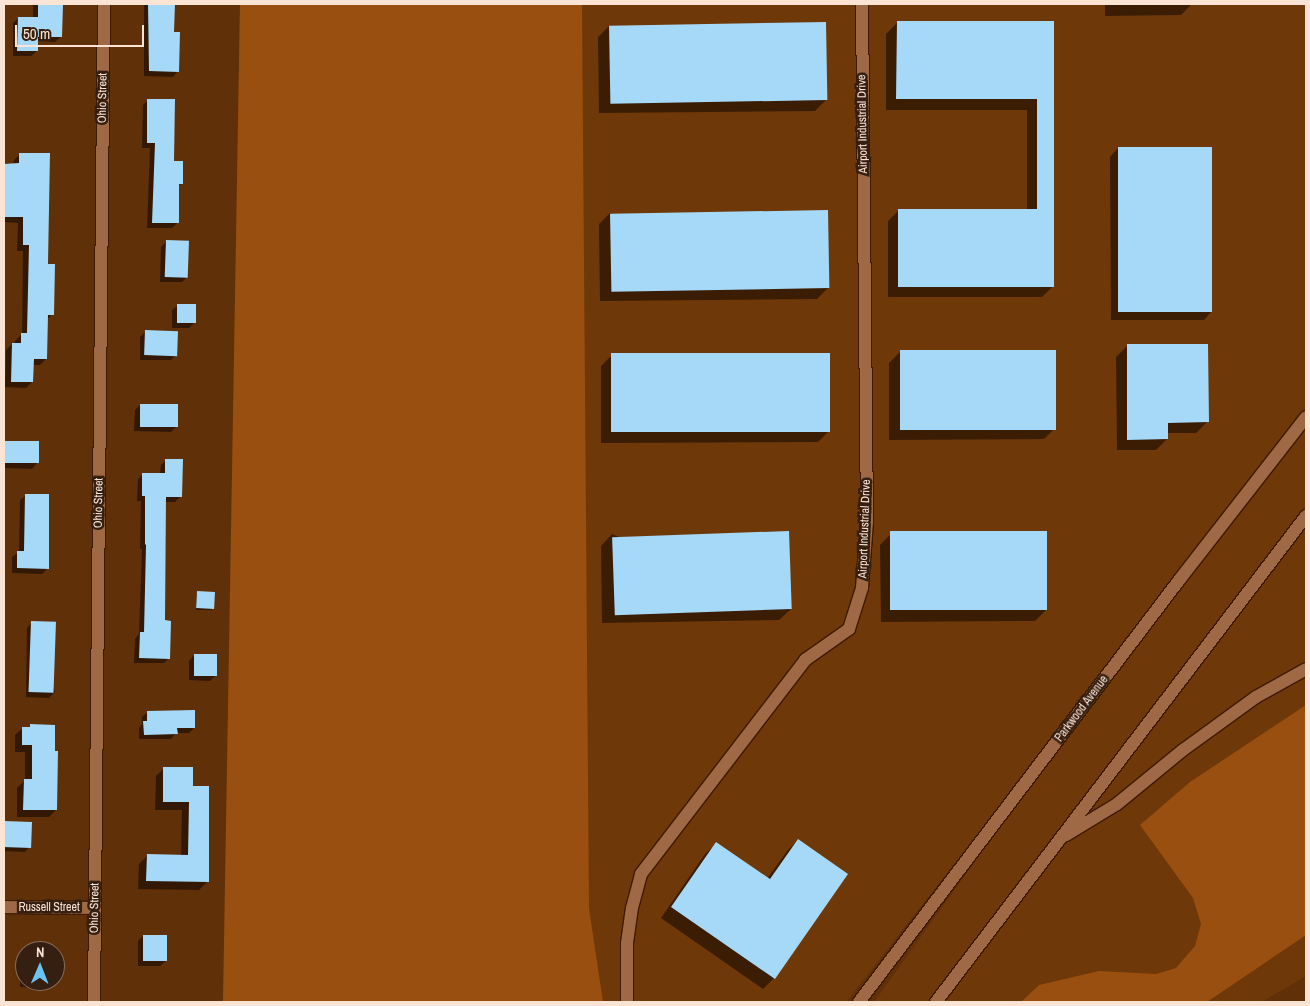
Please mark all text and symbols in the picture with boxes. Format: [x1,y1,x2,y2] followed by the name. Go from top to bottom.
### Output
[18,15,146,47] scale bar
[23,23,50,44] text: 50 m
[95,73,111,123] street label: Ohio Street
[855,74,871,174] street label: Airport Industrial Drive
[91,478,107,528] street label: Ohio Street
[856,479,874,579] street label: Airport Industrial Drive
[1052,673,1112,745] street label: Parkwood Avenue
[87,883,103,933] street label: Ohio Street
[18,901,80,915] street label: Russell Street
[15,941,65,991] north arrow
[36,943,45,961] text: N

